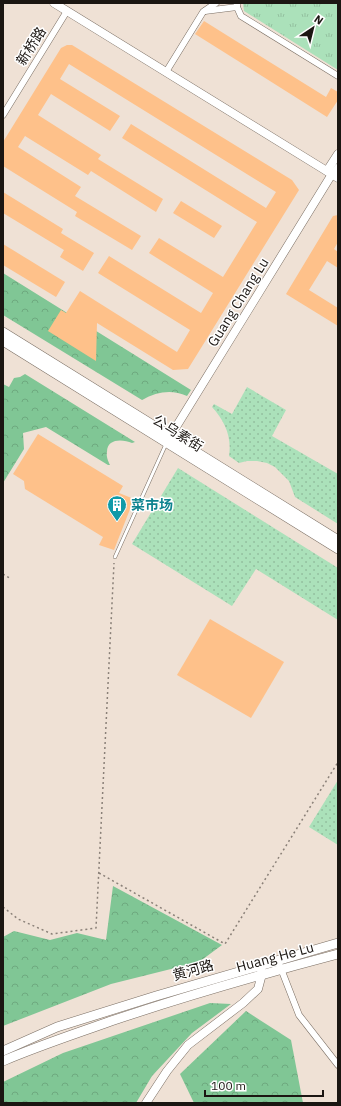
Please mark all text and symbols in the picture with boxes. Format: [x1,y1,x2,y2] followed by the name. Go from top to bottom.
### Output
[293,8,333,48] north arrow
[311,12,326,28] text: N
[12,23,50,69] street label: 新桥路
[203,254,273,350] street label: Guang Chang Lu
[149,411,207,455] street label: 公乌素街
[106,494,128,522] building icon: 菜市场
[131,496,173,514] place label: 菜市场
[234,938,316,976] street label: Huang He Lu
[170,956,216,984] street label: 黄河路
[205,1072,323,1098] scale bar
[211,1078,246,1093] text: 100 m

